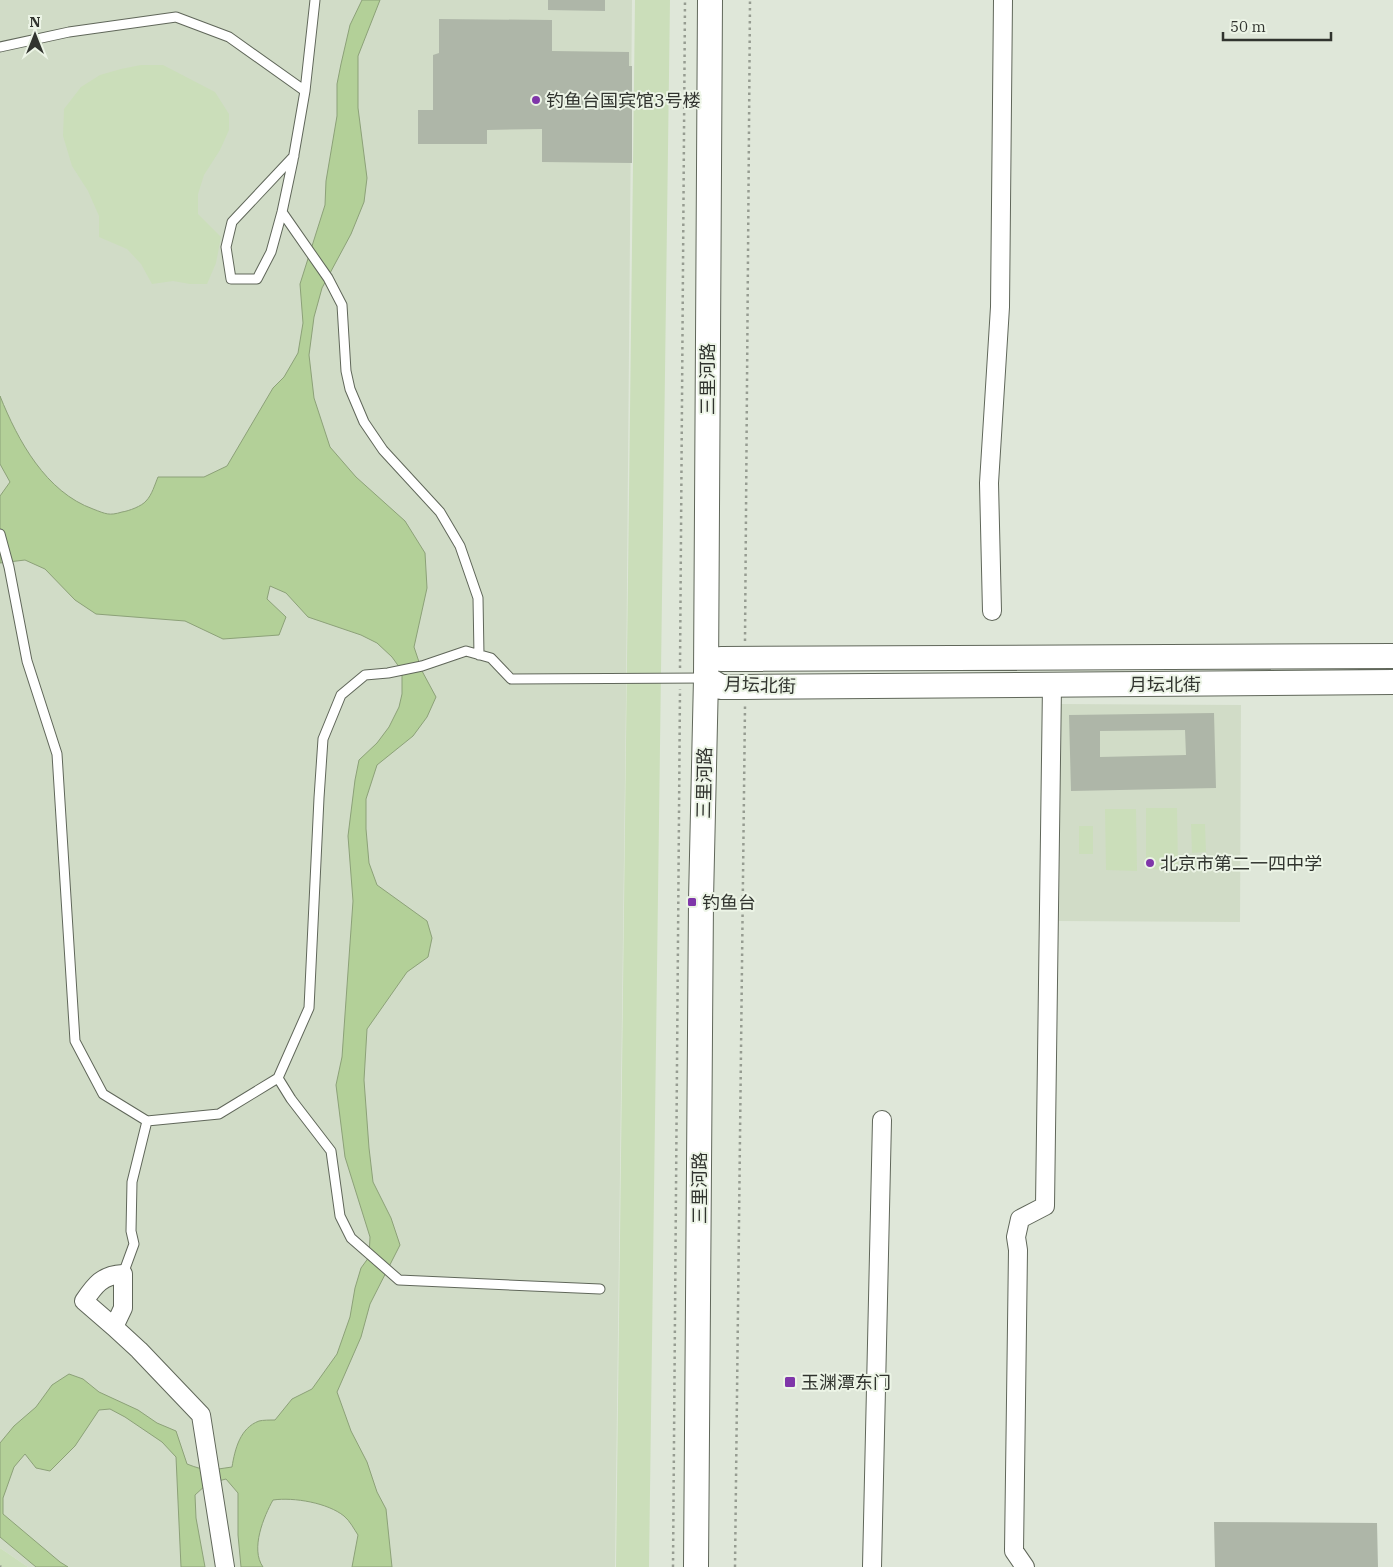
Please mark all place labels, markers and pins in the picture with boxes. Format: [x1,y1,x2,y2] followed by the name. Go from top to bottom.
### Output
[546,89,701,112] place label: 钓鱼台国宾馆3号楼
[530,94,542,106] marker: 钓鱼台国宾馆3号楼
[1160,852,1322,875] place label: 北京市第二一四中学
[1144,857,1156,869] marker: 北京市第二一四中学
[702,891,756,914] place label: 钓鱼台
[686,896,698,908] marker: 钓鱼台
[801,1371,891,1394] place label: 玉渊潭东门
[783,1375,797,1389] marker: 玉渊潭东门

